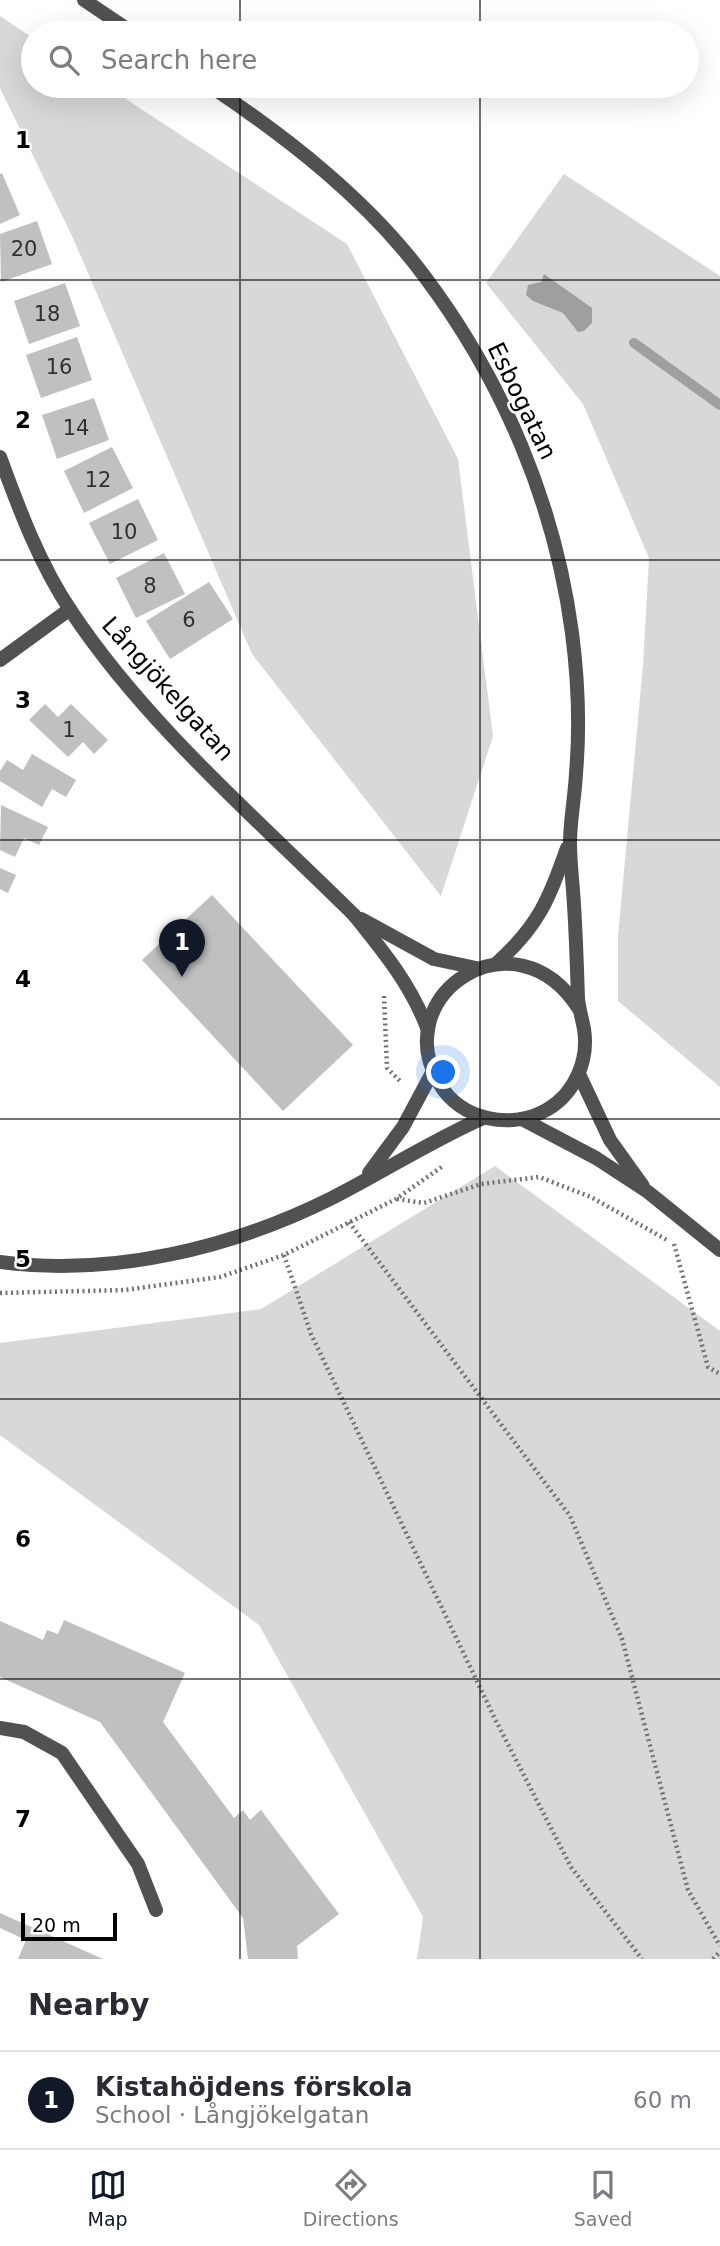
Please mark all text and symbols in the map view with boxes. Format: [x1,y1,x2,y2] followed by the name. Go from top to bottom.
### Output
[21,21,699,98] search box
[45,41,83,79] icon: search
[101,45,257,75] text: Search here
[15,127,31,153] text: 1
[11,237,37,261] house number: 20
[34,302,60,326] house number: 18
[482,338,562,464] street label: Esbogatan
[46,355,72,379] house number: 16
[15,407,31,433] text: 2
[63,416,89,440] house number: 14
[85,468,111,492] house number: 12
[111,520,137,544] house number: 10
[143,574,157,598] house number: 8
[182,608,196,632] house number: 6
[96,611,241,767] street label: Långjökelgatan
[15,687,31,713] text: 3
[62,718,76,742] house number: 1
[159,919,205,977] pin: 1
[15,966,31,992] text: 4
[426,1055,460,1089] your location
[15,1246,31,1272] text: 5
[15,1526,31,1552] text: 6
[15,1806,31,1832] text: 7
[21,1910,117,1942] scale bar
[32,1914,81,1936] text: 20 m
[28,1987,150,2022] text: Nearby
[95,2072,412,2102] text: Kistahöjdens förskola
[43,2087,59,2113] text: 1
[633,2087,692,2113] text: 60 m
[95,2102,369,2128] text: School · Långjökelgatan
[88,2166,128,2230] tab: Map
[303,2166,399,2230] tab: Directions
[574,2166,632,2230] tab: Saved

